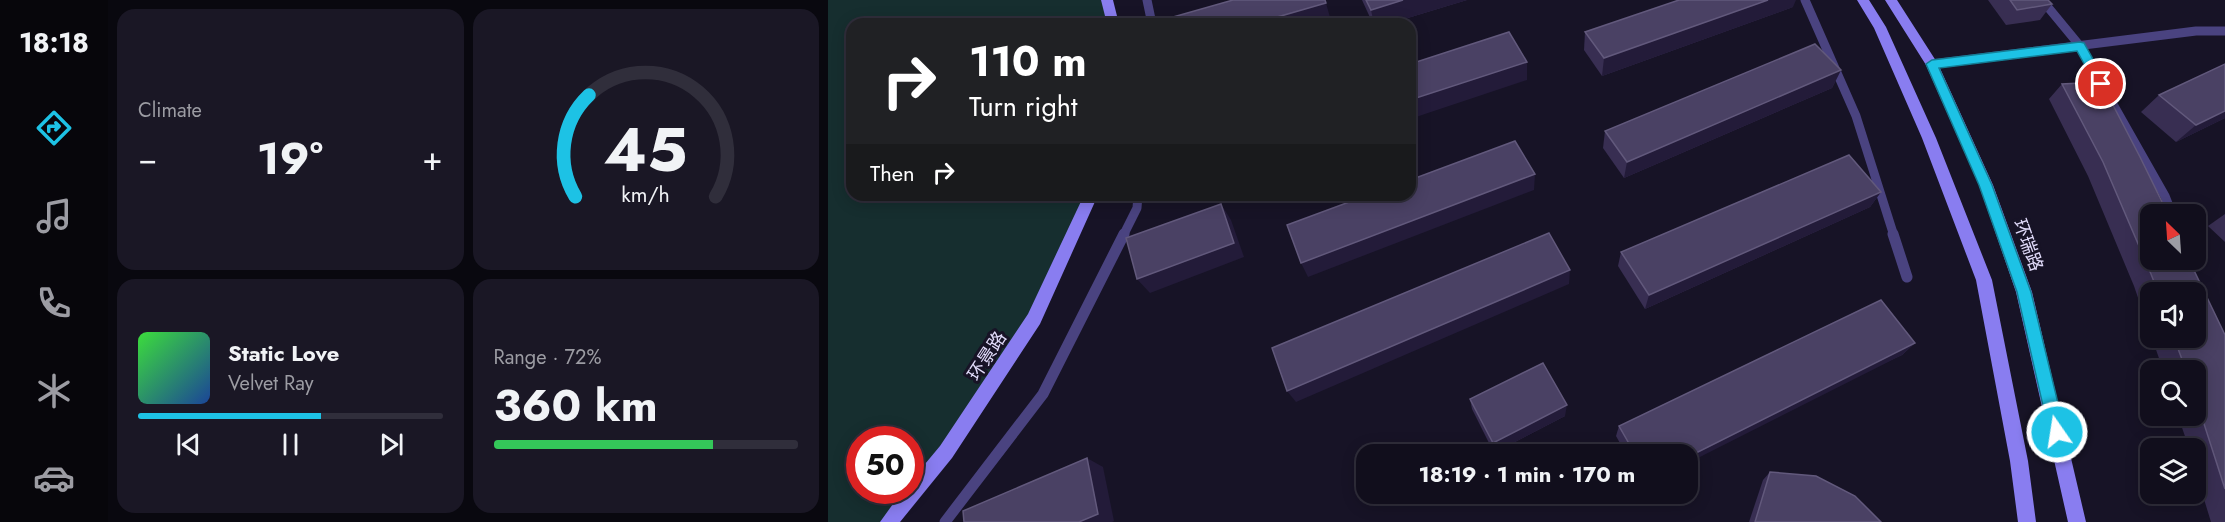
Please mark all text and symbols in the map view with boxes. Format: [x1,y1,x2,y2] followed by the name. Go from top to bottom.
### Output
[19,23,89,62] text: 18:18
[969,31,1087,92] text: 110 m
[870,42,948,120] icon: right
[2075,58,2126,109] pin
[2084,67,2117,100] icon: arrive
[969,87,1077,126] text: Turn right
[138,96,202,125] text: Climate
[604,104,688,194] text: 45
[33,107,75,149] icon: directions
[257,126,323,191] text: 19°
[138,135,157,182] text: −
[422,135,442,182] text: +
[927,156,960,189] icon: right
[870,157,915,189] text: Then
[622,179,670,210] text: km/h
[33,195,75,237] icon: music
[2140,204,2206,270] north arrow
[2140,204,2206,504] map controls
[2007,215,2049,275] street label: 环瑞路
[33,282,75,324] icon: phone
[2140,282,2206,348] button: sound
[961,326,1013,386] street label: 环景路
[228,337,339,369] text: Static Love
[494,343,601,372] text: Range · 72%
[2140,360,2206,426] button: search
[228,369,314,398] text: Velvet Ray
[33,370,75,412] icon: climate
[494,373,658,438] text: 360 km
[2025,400,2089,464] position arrow
[846,426,924,504] speed limit sign: 50
[172,428,205,461] icon: previous
[274,428,307,461] icon: pause
[375,428,408,461] icon: next
[2140,438,2206,504] button: layers
[33,457,75,499] icon: car
[1419,458,1635,490] text: 18:19 · 1 min · 170 m

